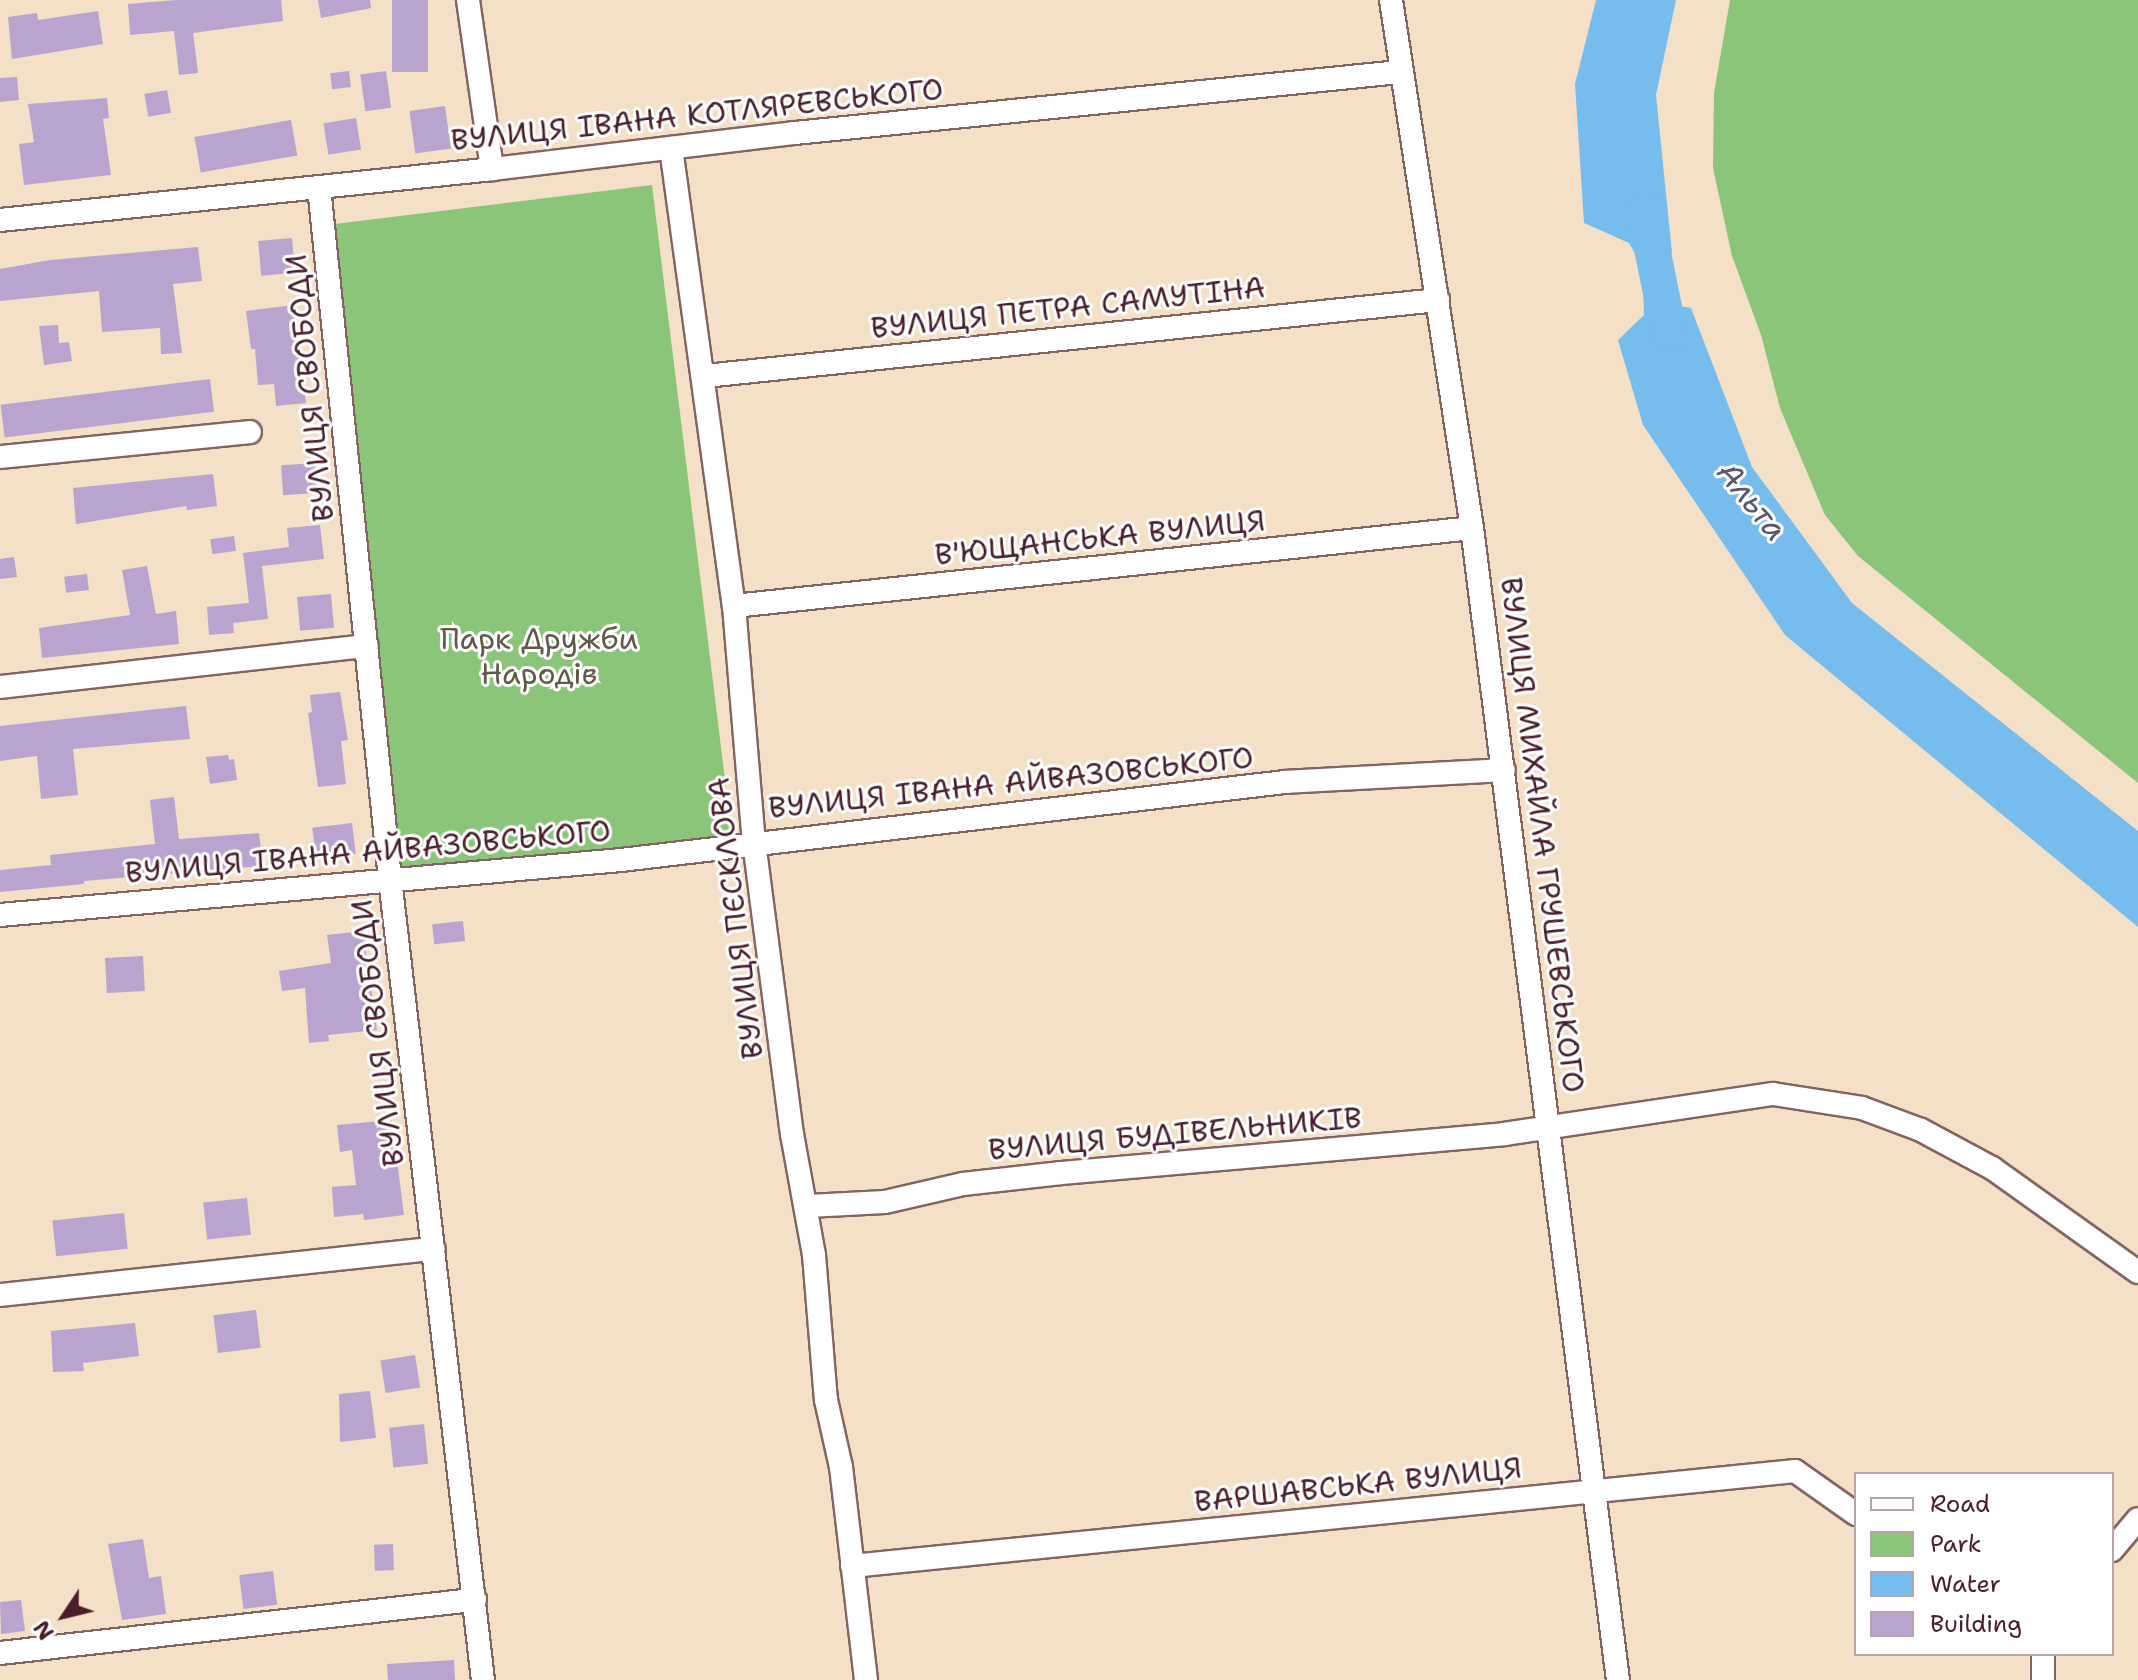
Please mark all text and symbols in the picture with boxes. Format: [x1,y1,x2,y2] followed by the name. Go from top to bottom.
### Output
[449,71,945,159] street label: ВУЛИЦЯ ІВАНА КОТЛЯРЕВСЬКОГО
[278,252,342,524] street label: ВУЛИЦЯ СВОБОДИ
[869,269,1267,347] street label: ВУЛИЦЯ ПЕТРА САМУТІНА
[1709,454,1795,548] water label: Альта
[933,503,1267,573] street label: В'ЮЩАНСЬКА ВУЛИЦЯ
[1493,575,1591,1095] street label: ВУЛИЦЯ МИХАЙЛА ГРУШЕВСЬКОГО
[440,621,638,692] park label: Парк Дружби Народів
[767,740,1255,826] street label: ВУЛИЦЯ ІВАНА АЙВАЗОВСЬКОГО
[701,775,771,1061] street label: ВУЛИЦЯ ПЄСКЛОВА
[124,813,612,891] street label: ВУЛИЦЯ ІВАНА АЙВАЗОВСЬКОГО
[344,897,412,1169] street label: ВУЛИЦЯ СВОБОДИ
[987,1100,1363,1168] street label: ВУЛИЦЯ БУДІВЕЛЬНИКІВ
[1192,1450,1524,1520] street label: ВАРШАВСЬКА ВУЛИЦЯ
[1854,1472,2114,1656] legend
[1930,1488,1990,1520] text: Road
[1930,1528,1982,1560] text: Park
[1930,1568,2001,1600] text: Water
[24,1576,104,1656] north arrow
[1930,1608,2022,1640] text: Building
[27,1615,61,1646] text: N

